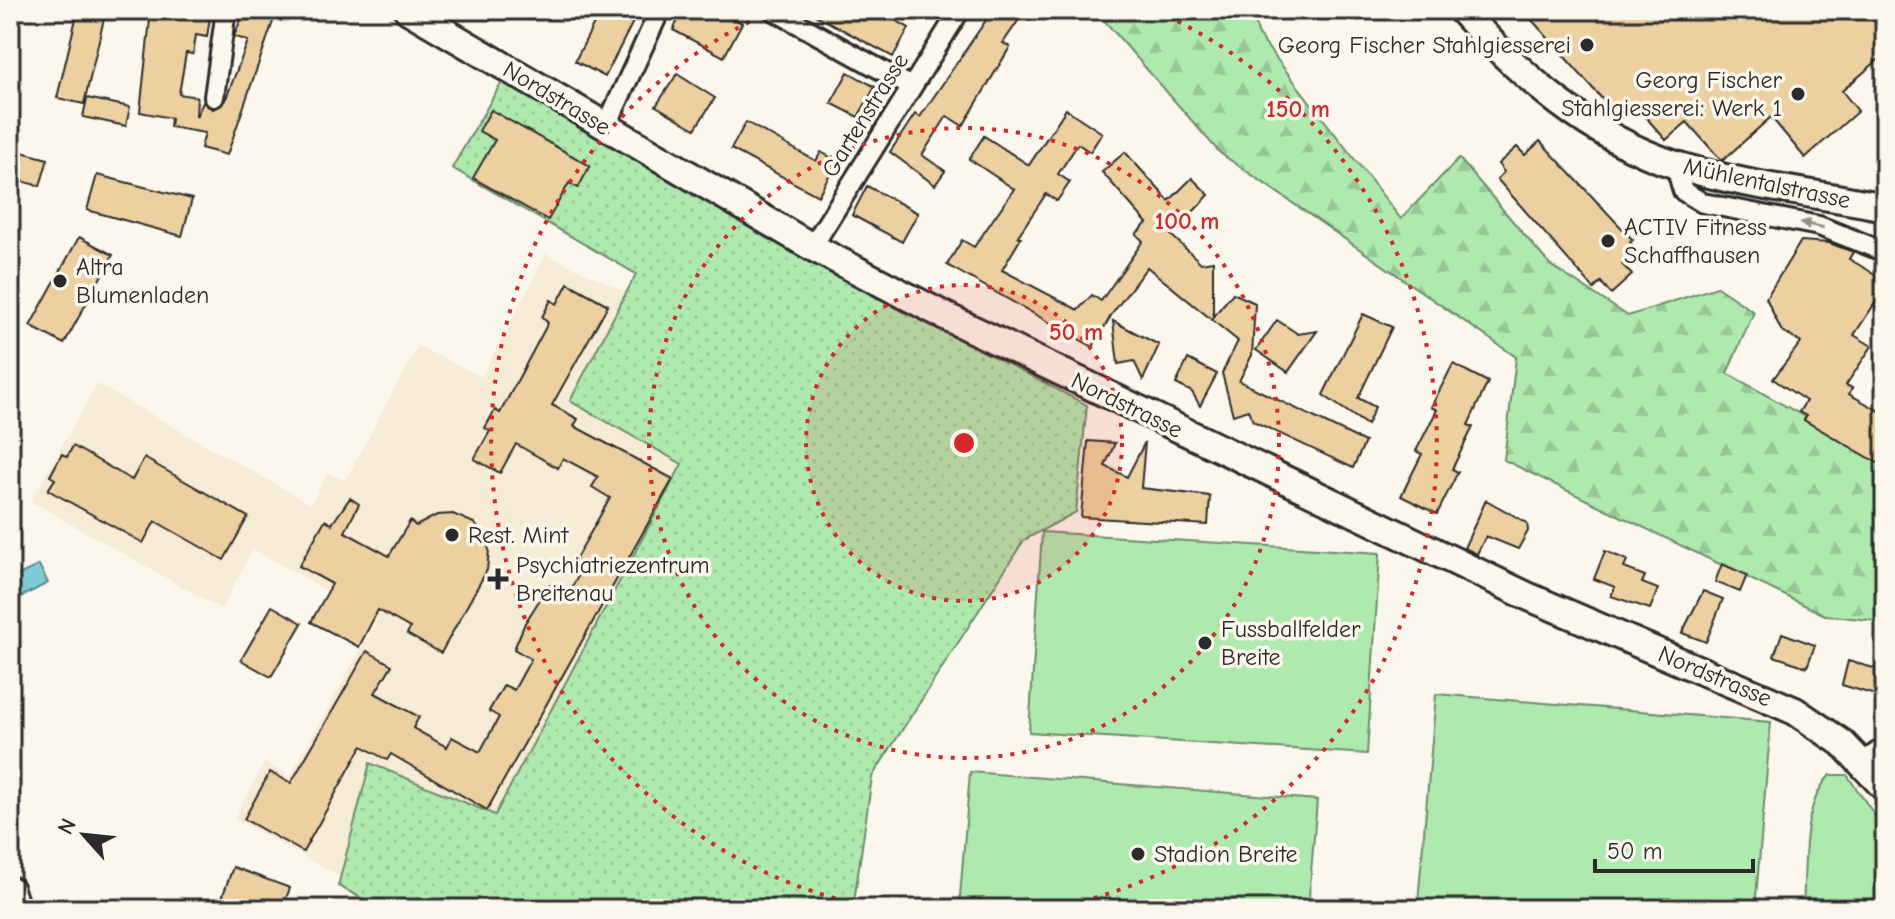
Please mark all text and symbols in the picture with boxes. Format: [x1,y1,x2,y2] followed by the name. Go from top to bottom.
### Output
[1278,31,1571,59] place label: Georg Fischer Stahlgiesserei
[1578,36,1596,54] marker: Georg Fischer Stahlgiesserei
[816,48,914,182] street label: Gartenstrasse
[498,55,616,141] street label: Nordstrasse
[1561,66,1782,122] place label: Georg Fischer Stahlgiesserei: Werk 1
[1789,85,1807,103] marker: Georg Fischer Stahlgiesserei: Werk 1
[1266,95,1330,123] text: 150 m
[1681,152,1853,214] street label: Mühlentalstrasse
[1155,207,1219,235] text: 100 m
[1624,213,1767,269] place label: ACTIV Fitness Schaffhausen
[1800,218,1825,231] one-way arrow
[1599,232,1617,250] marker: ACTIV Fitness Schaffhausen
[76,253,209,309] place label: Altra Blumenladen
[51,272,69,290] marker: Altra Blumenladen
[1049,318,1103,346] text: 50 m
[1067,366,1187,444] street label: Nordstrasse
[950,429,978,457] centre of rings
[468,521,569,549] place label: Rest. Mint
[443,526,461,544] marker: Rest. Mint
[516,551,710,607] place label: Psychiatriezentrum Breitenau
[487,568,509,590] marker: Psychiatriezentrum Breitenau
[1221,615,1361,671] place label: Fussballfelder Breite
[1196,634,1214,652] marker: Fussballfelder Breite
[1654,640,1776,712] street label: Nordstrasse
[44,795,124,875] north arrow
[52,814,82,839] text: N
[1595,823,1753,873] scale bar
[1607,837,1663,865] text: 50 m
[1154,840,1298,868] place label: Stadion Breite
[1129,845,1147,863] marker: Stadion Breite

